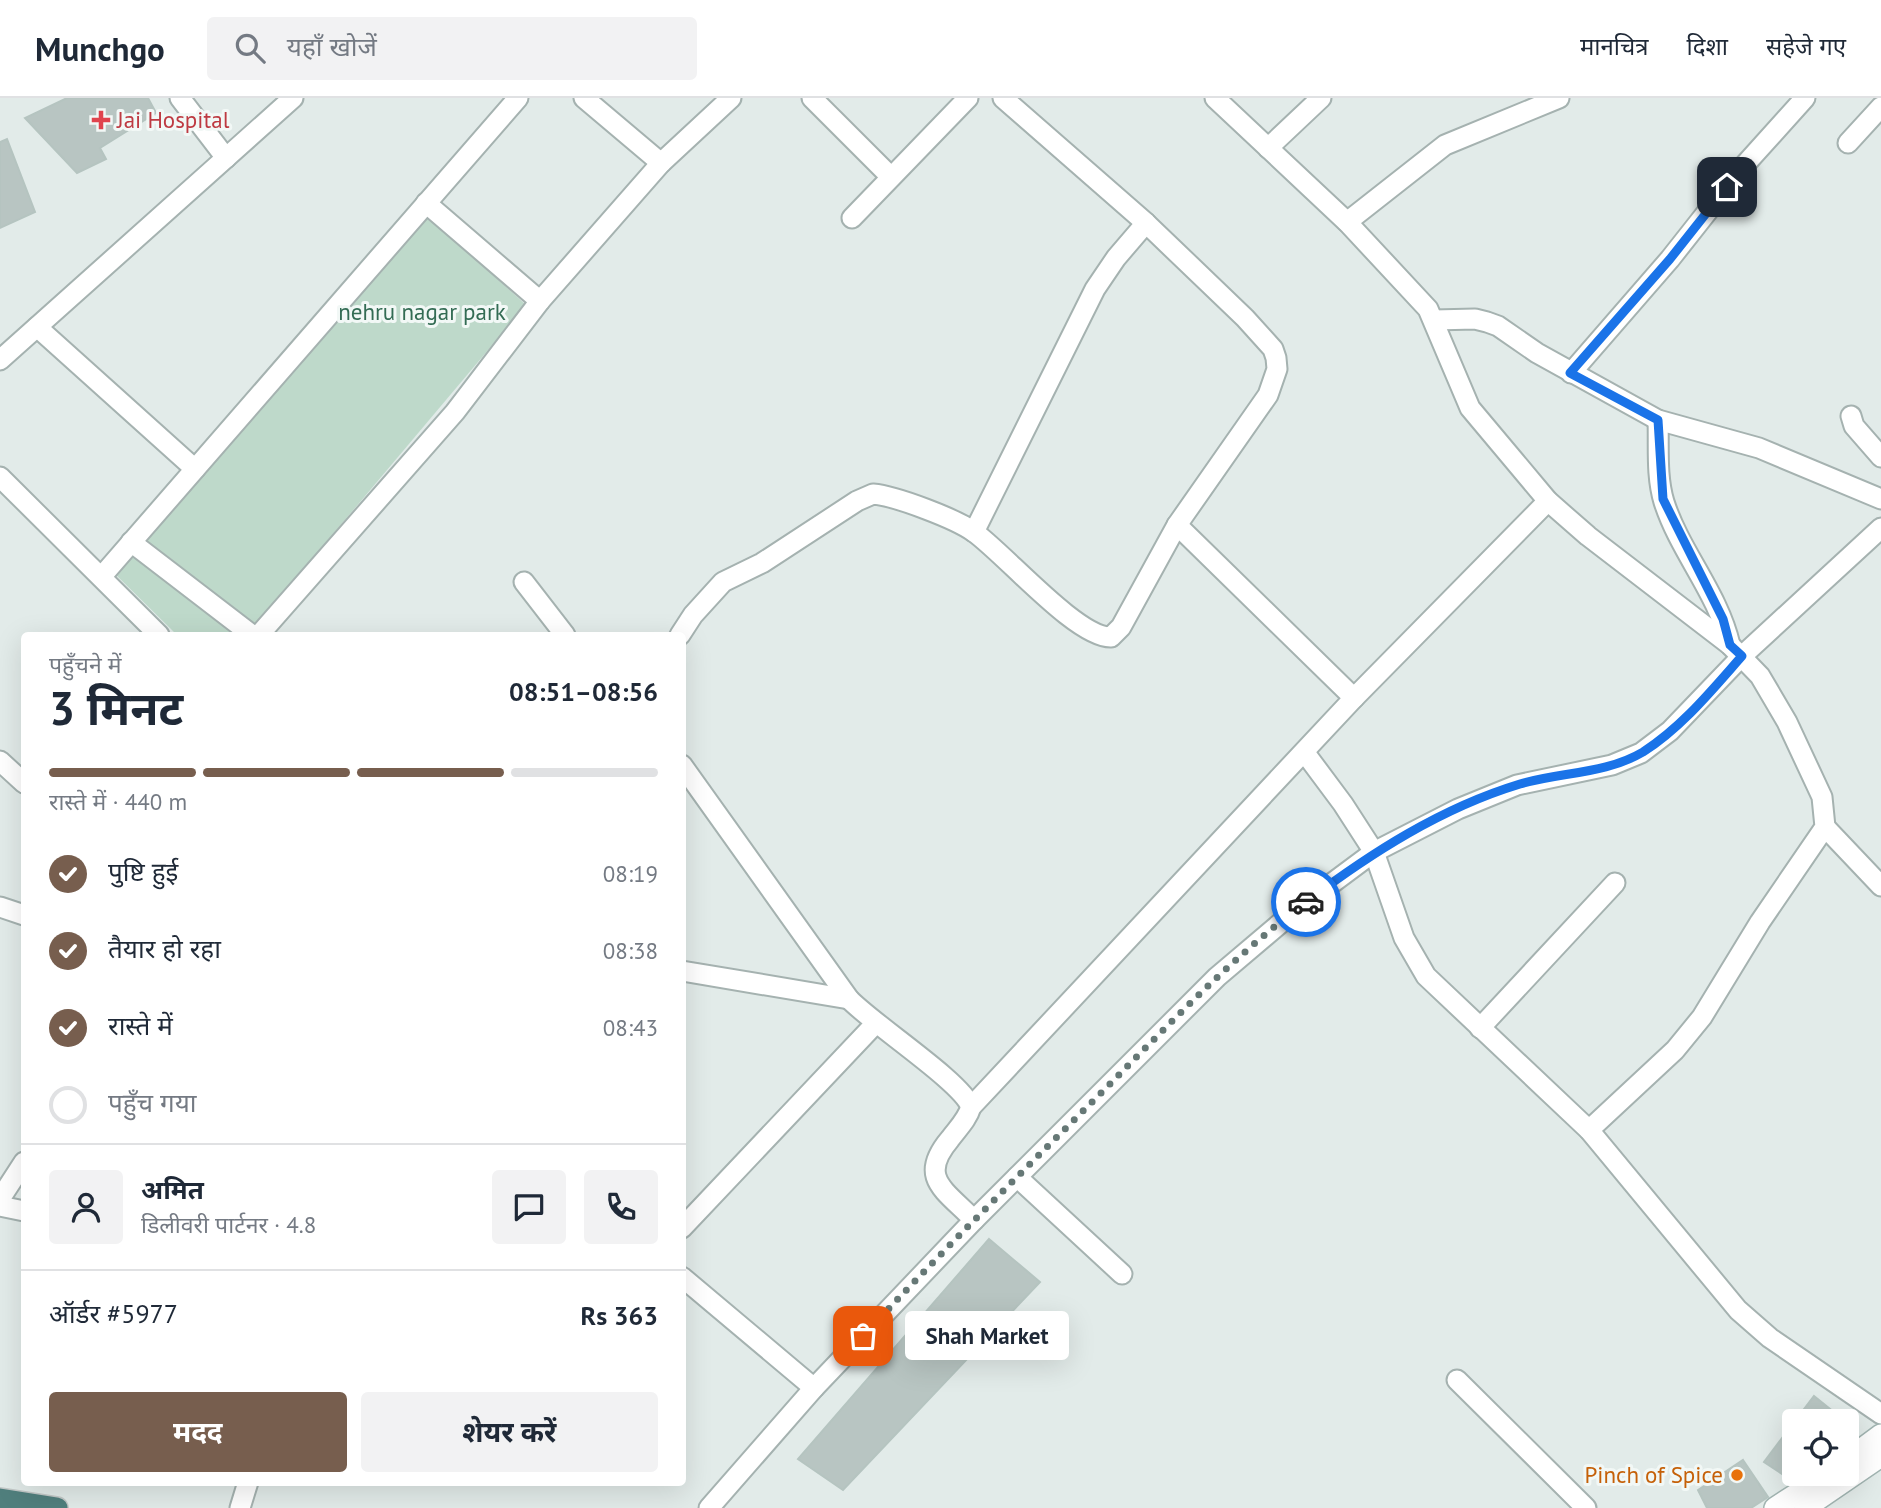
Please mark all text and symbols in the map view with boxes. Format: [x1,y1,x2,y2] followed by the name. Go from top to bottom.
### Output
[207,17,697,80] search box
[35,27,165,70] text: Munchgo
[231,29,269,67] icon: search
[287,30,377,63] text: यहाँ खोजें
[1580,31,1649,62] text: मानचित्र
[1687,31,1728,62] text: दिशा
[1766,31,1846,62] text: सहेजे गए
[116,105,230,134] place label: Jai Hospital
[91,110,111,130] marker: Jai Hospital
[1697,157,1757,217] pin
[1708,168,1746,206] icon: home
[338,297,506,326] park label: nehru nagar park
[49,650,122,679] text: पहुँचने में
[509,675,658,708] text: 08:51–08:56
[49,678,183,738] text: 3 मिनट
[49,787,187,816] text: रास्ते में · 440 m
[49,855,87,893] icon: check
[108,855,178,888] text: पुष्टि हुई
[603,859,658,888] text: 08:19
[1271,867,1341,937] courier
[1287,883,1325,921] icon: car
[49,932,87,970] icon: check
[108,932,221,965] text: तैयार हो रहा
[603,936,658,965] text: 08:38
[49,1009,87,1047] icon: check
[108,1009,173,1042] text: रास्ते में
[603,1013,658,1042] text: 08:43
[108,1086,196,1119] text: पहुँच गया
[49,1170,123,1244] button: person
[492,1170,566,1244] button: chat
[584,1170,658,1244] button: phone
[141,1173,204,1206] text: अमित
[141,1210,316,1239] text: डिलीवरी पार्टनर · 4.8
[49,1297,178,1330] text: ऑर्डर #5977
[581,1299,658,1332] text: Rs 363
[833,1306,893,1366] pin
[905,1312,1070,1360] callout: Shah Market
[844,1317,882,1355] icon: bag
[925,1321,1049,1350] text: Shah Market
[49,1392,347,1472] button: मदद
[361,1392,658,1472] button: शेयर करें
[1782,1409,1859,1486] map controls
[1782,1409,1859,1486] button: locate
[1584,1460,1723,1489] place label: Pinch of Spice
[1729,1467,1745,1483] marker: Pinch of Spice

